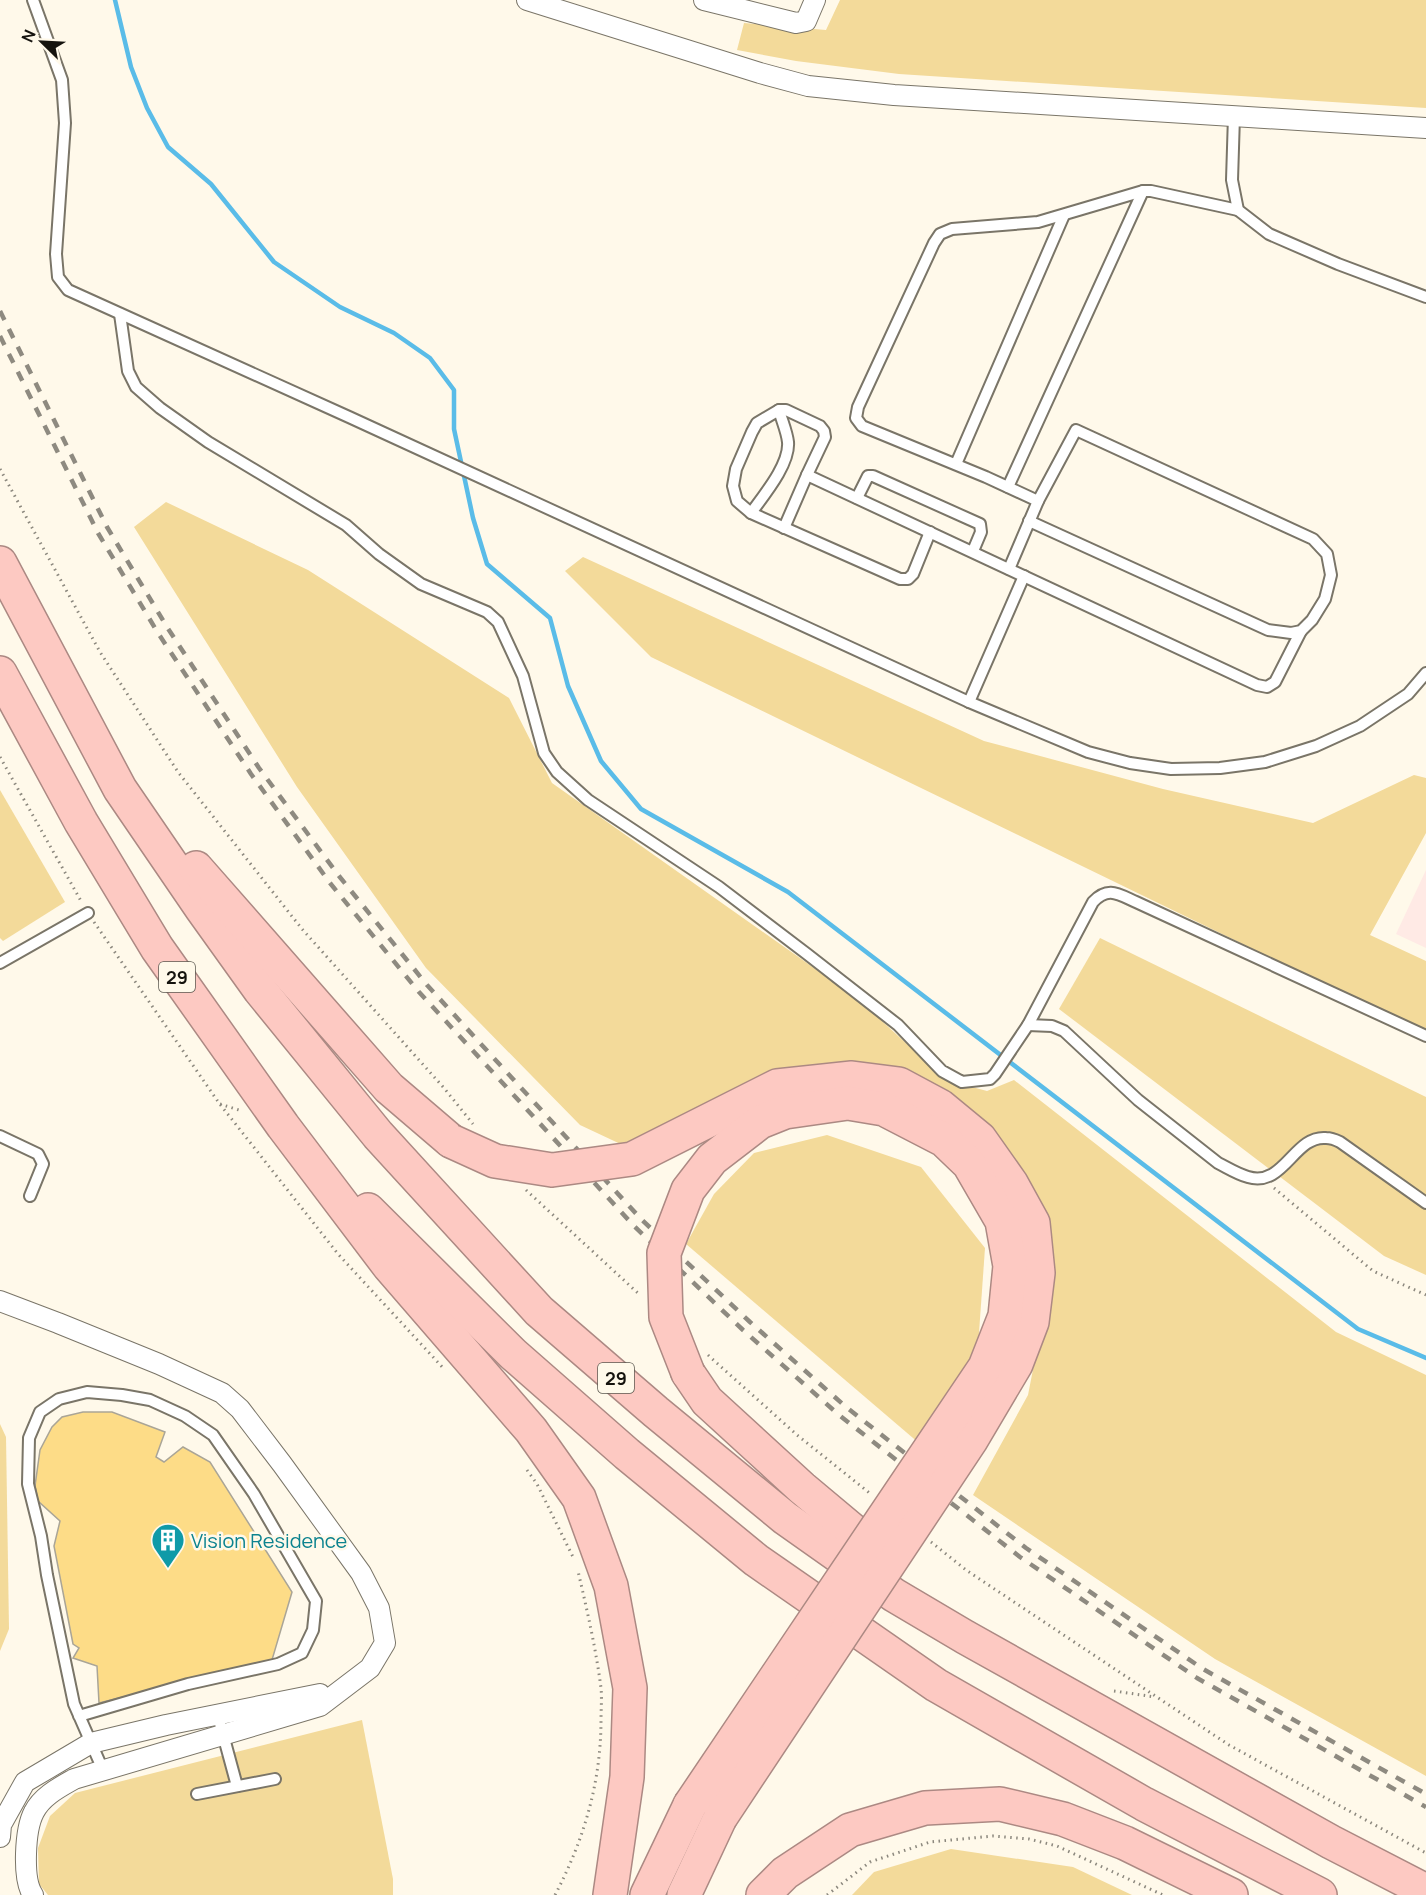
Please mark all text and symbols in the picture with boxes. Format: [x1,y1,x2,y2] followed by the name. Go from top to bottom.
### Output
[12,12,72,72] north arrow
[16,26,41,46] text: N
[159,962,195,992] road number: 29
[598,1363,634,1393] road number: 29
[150,1522,186,1569] building icon: Vision Residence
[191,1527,347,1554] place label: Vision Residence

